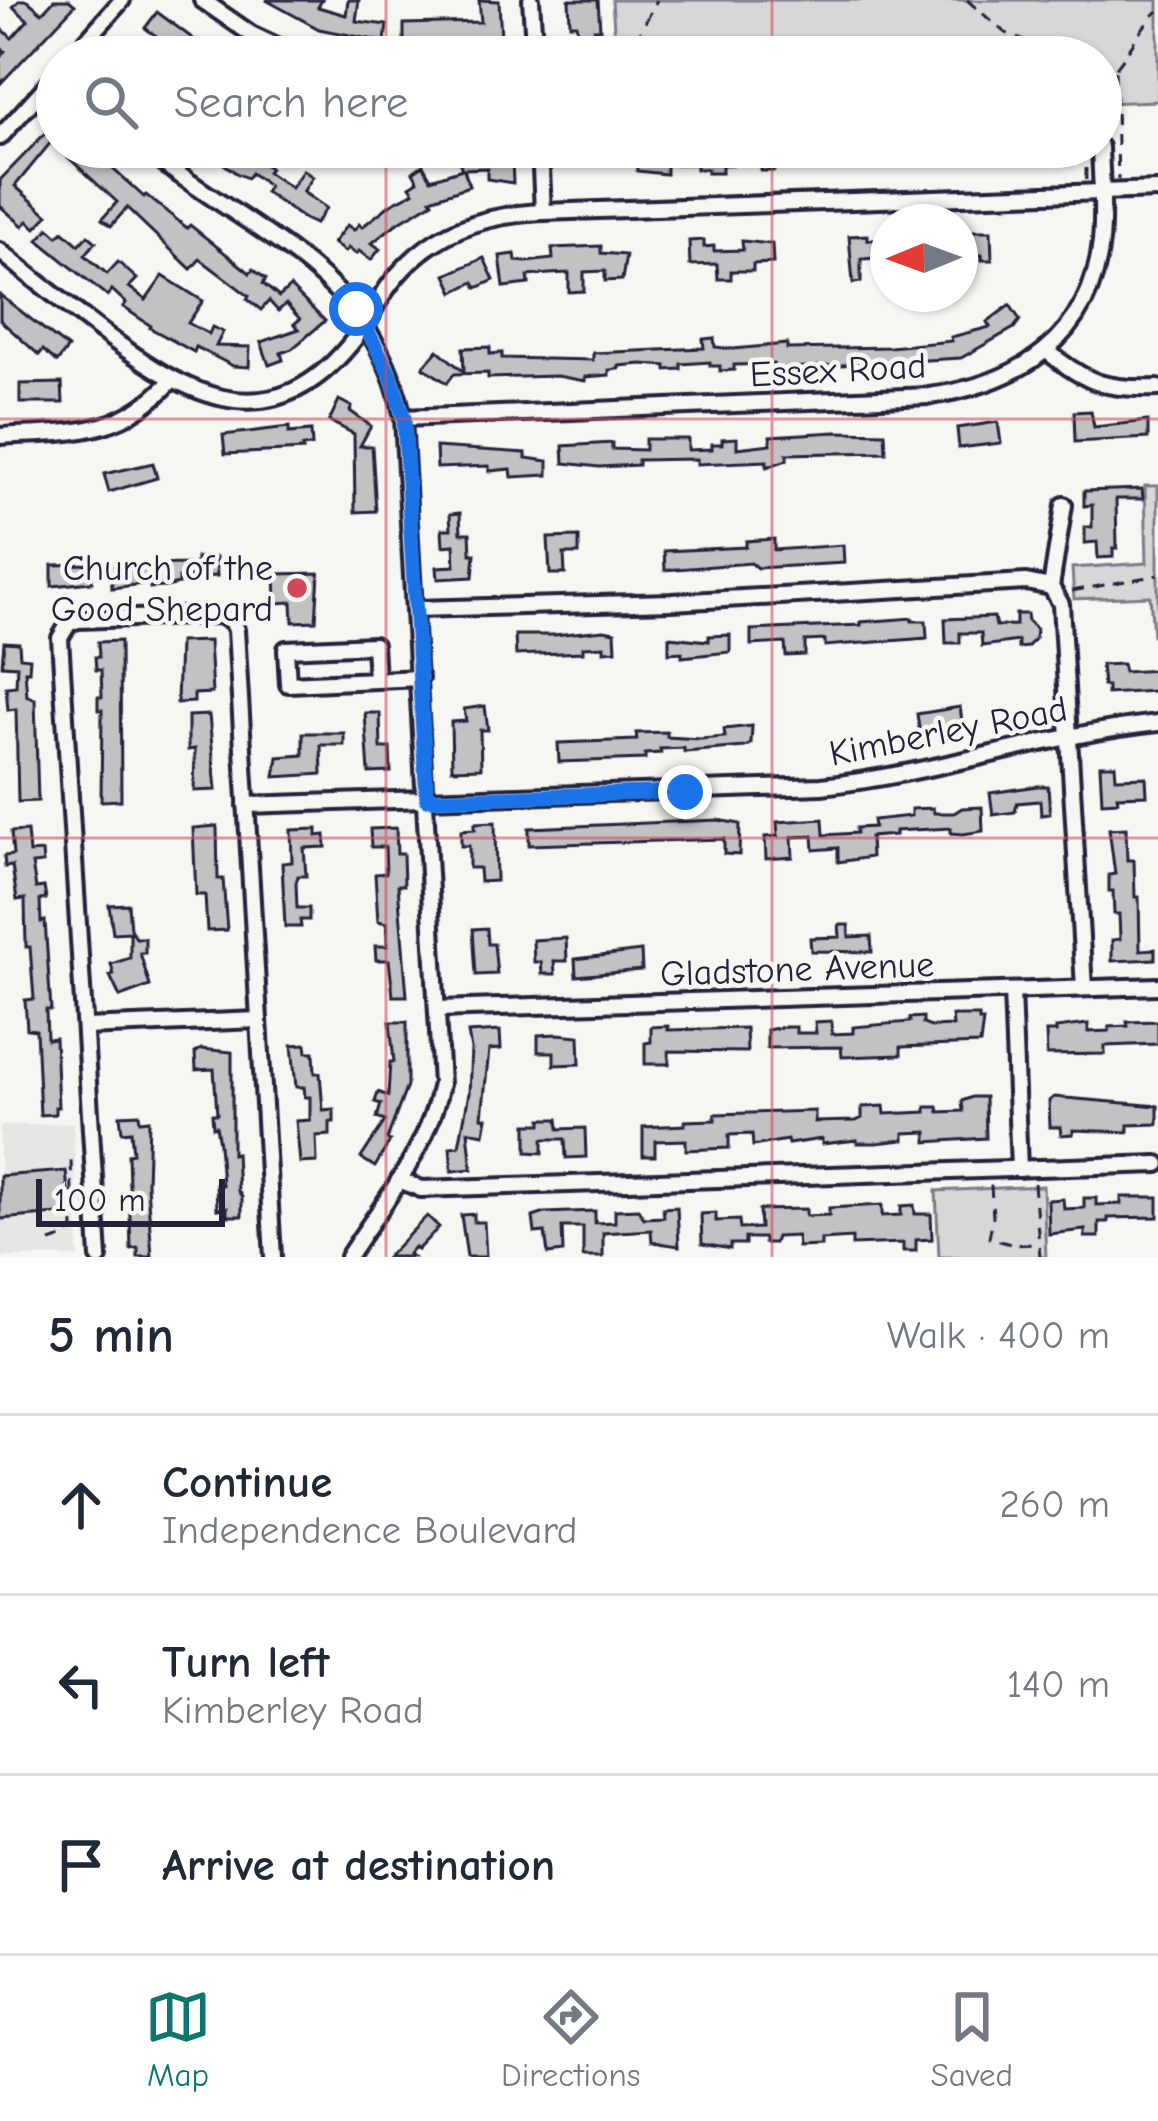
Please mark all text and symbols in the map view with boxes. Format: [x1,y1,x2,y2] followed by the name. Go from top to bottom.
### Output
[36,36,1122,168] search box
[78,69,144,135] icon: search
[174,76,408,128] text: Search here
[870,204,978,312] north arrow
[329,282,383,336] route start
[749,345,927,396] street label: Essex Road
[51,548,273,630] place label: Church of the Good Shepard
[284,575,310,601] marker: Church of the Good Shepard
[826,688,1071,775] street label: Kimberley Road
[658,765,712,819] route end
[659,944,935,995] street label: Gladstone Avenue
[36,1173,225,1226] scale bar
[54,1181,146,1219] text: 100 m
[48,1306,174,1365] text: 5 min
[887,1313,1110,1358] text: Walk · 400 m
[162,1456,332,1508] text: Continue
[48,1472,114,1538] icon: ahead
[999,1482,1110,1527] text: 260 m
[162,1508,577,1553] text: Independence Boulevard
[162,1636,329,1688] text: Turn left
[48,1652,114,1718] icon: left
[1007,1662,1110,1707] text: 140 m
[162,1688,424,1733] text: Kimberley Road
[48,1832,114,1898] icon: arrive
[162,1839,555,1891] text: Arrive at destination
[145,1984,211,2094] tab: Map
[501,1984,641,2094] tab: Directions
[931,1984,1013,2094] tab: Saved

